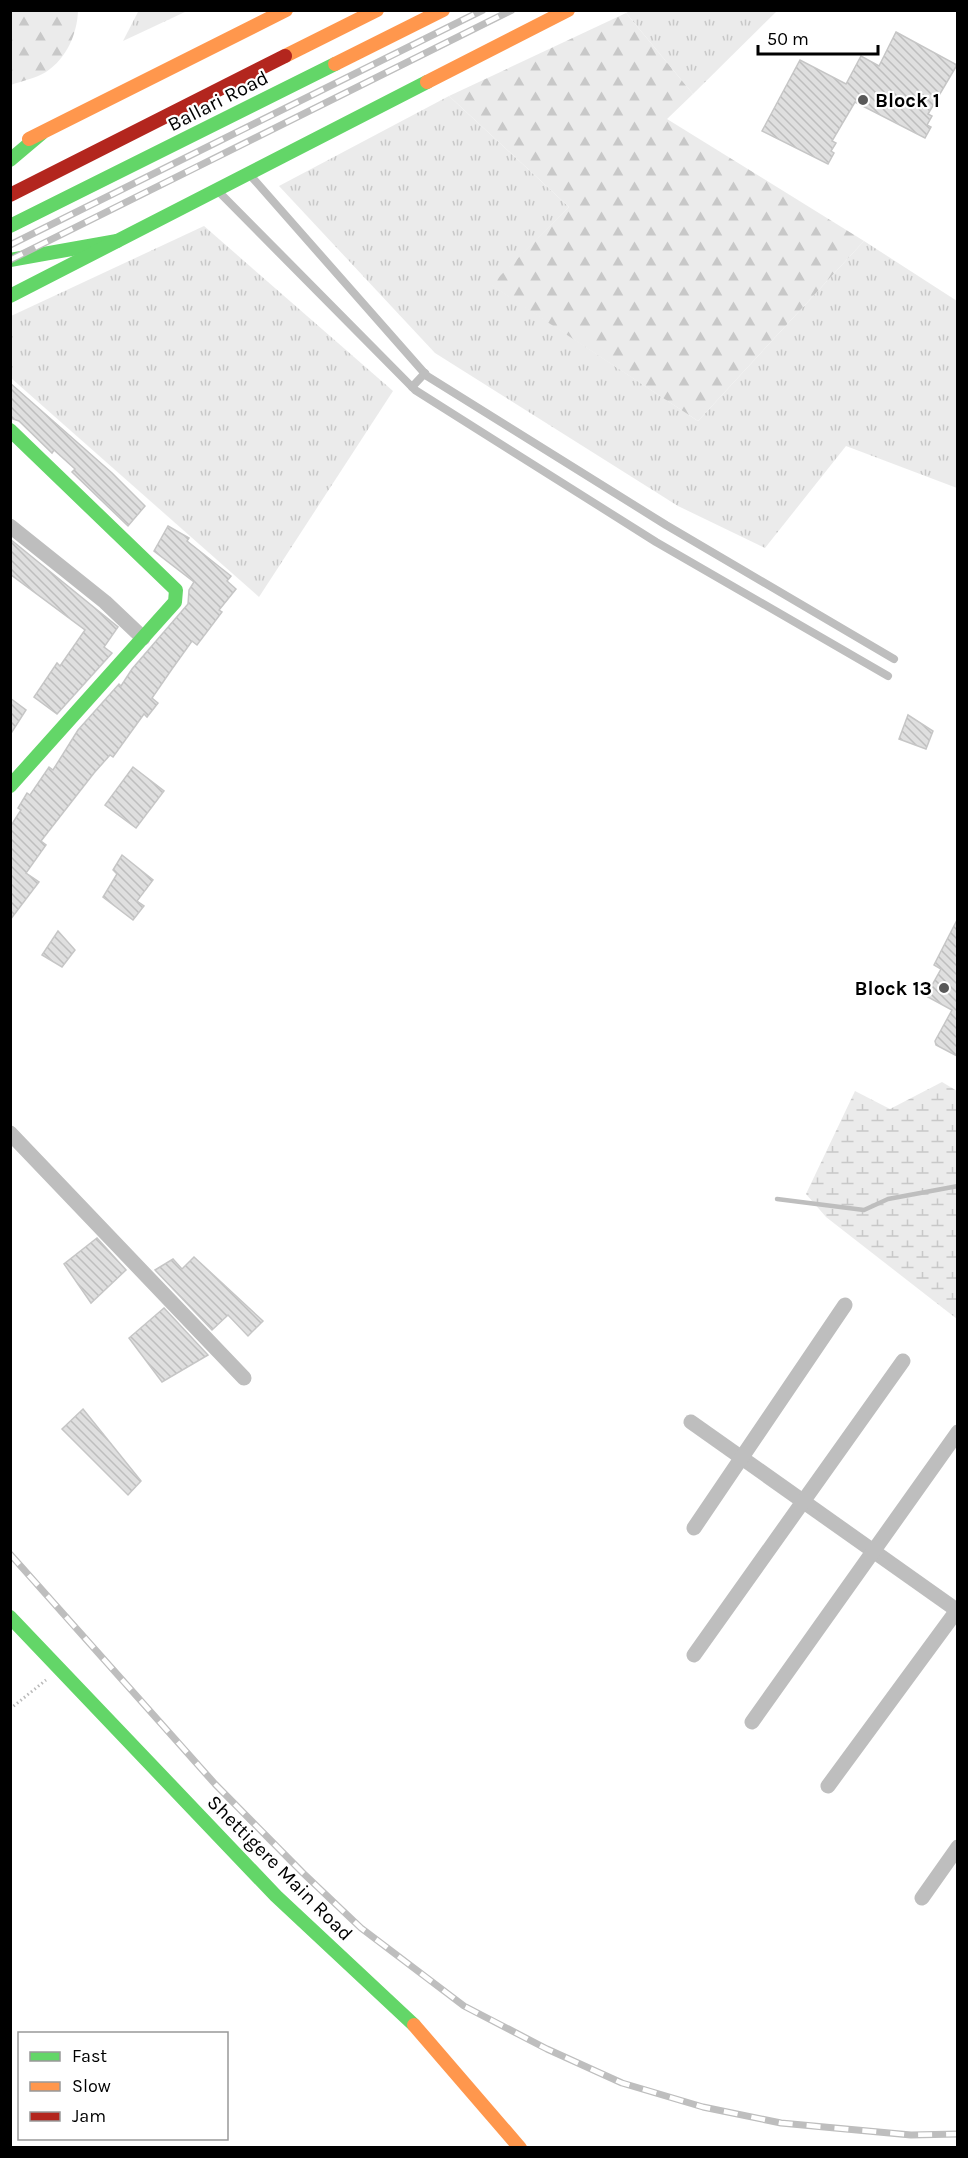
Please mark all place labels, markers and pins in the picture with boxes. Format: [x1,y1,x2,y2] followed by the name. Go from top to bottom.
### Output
[875,89,940,112] place label: Block 1
[856,93,870,107] marker: Block 1
[855,977,932,1000] place label: Block 13
[937,981,951,995] marker: Block 13

